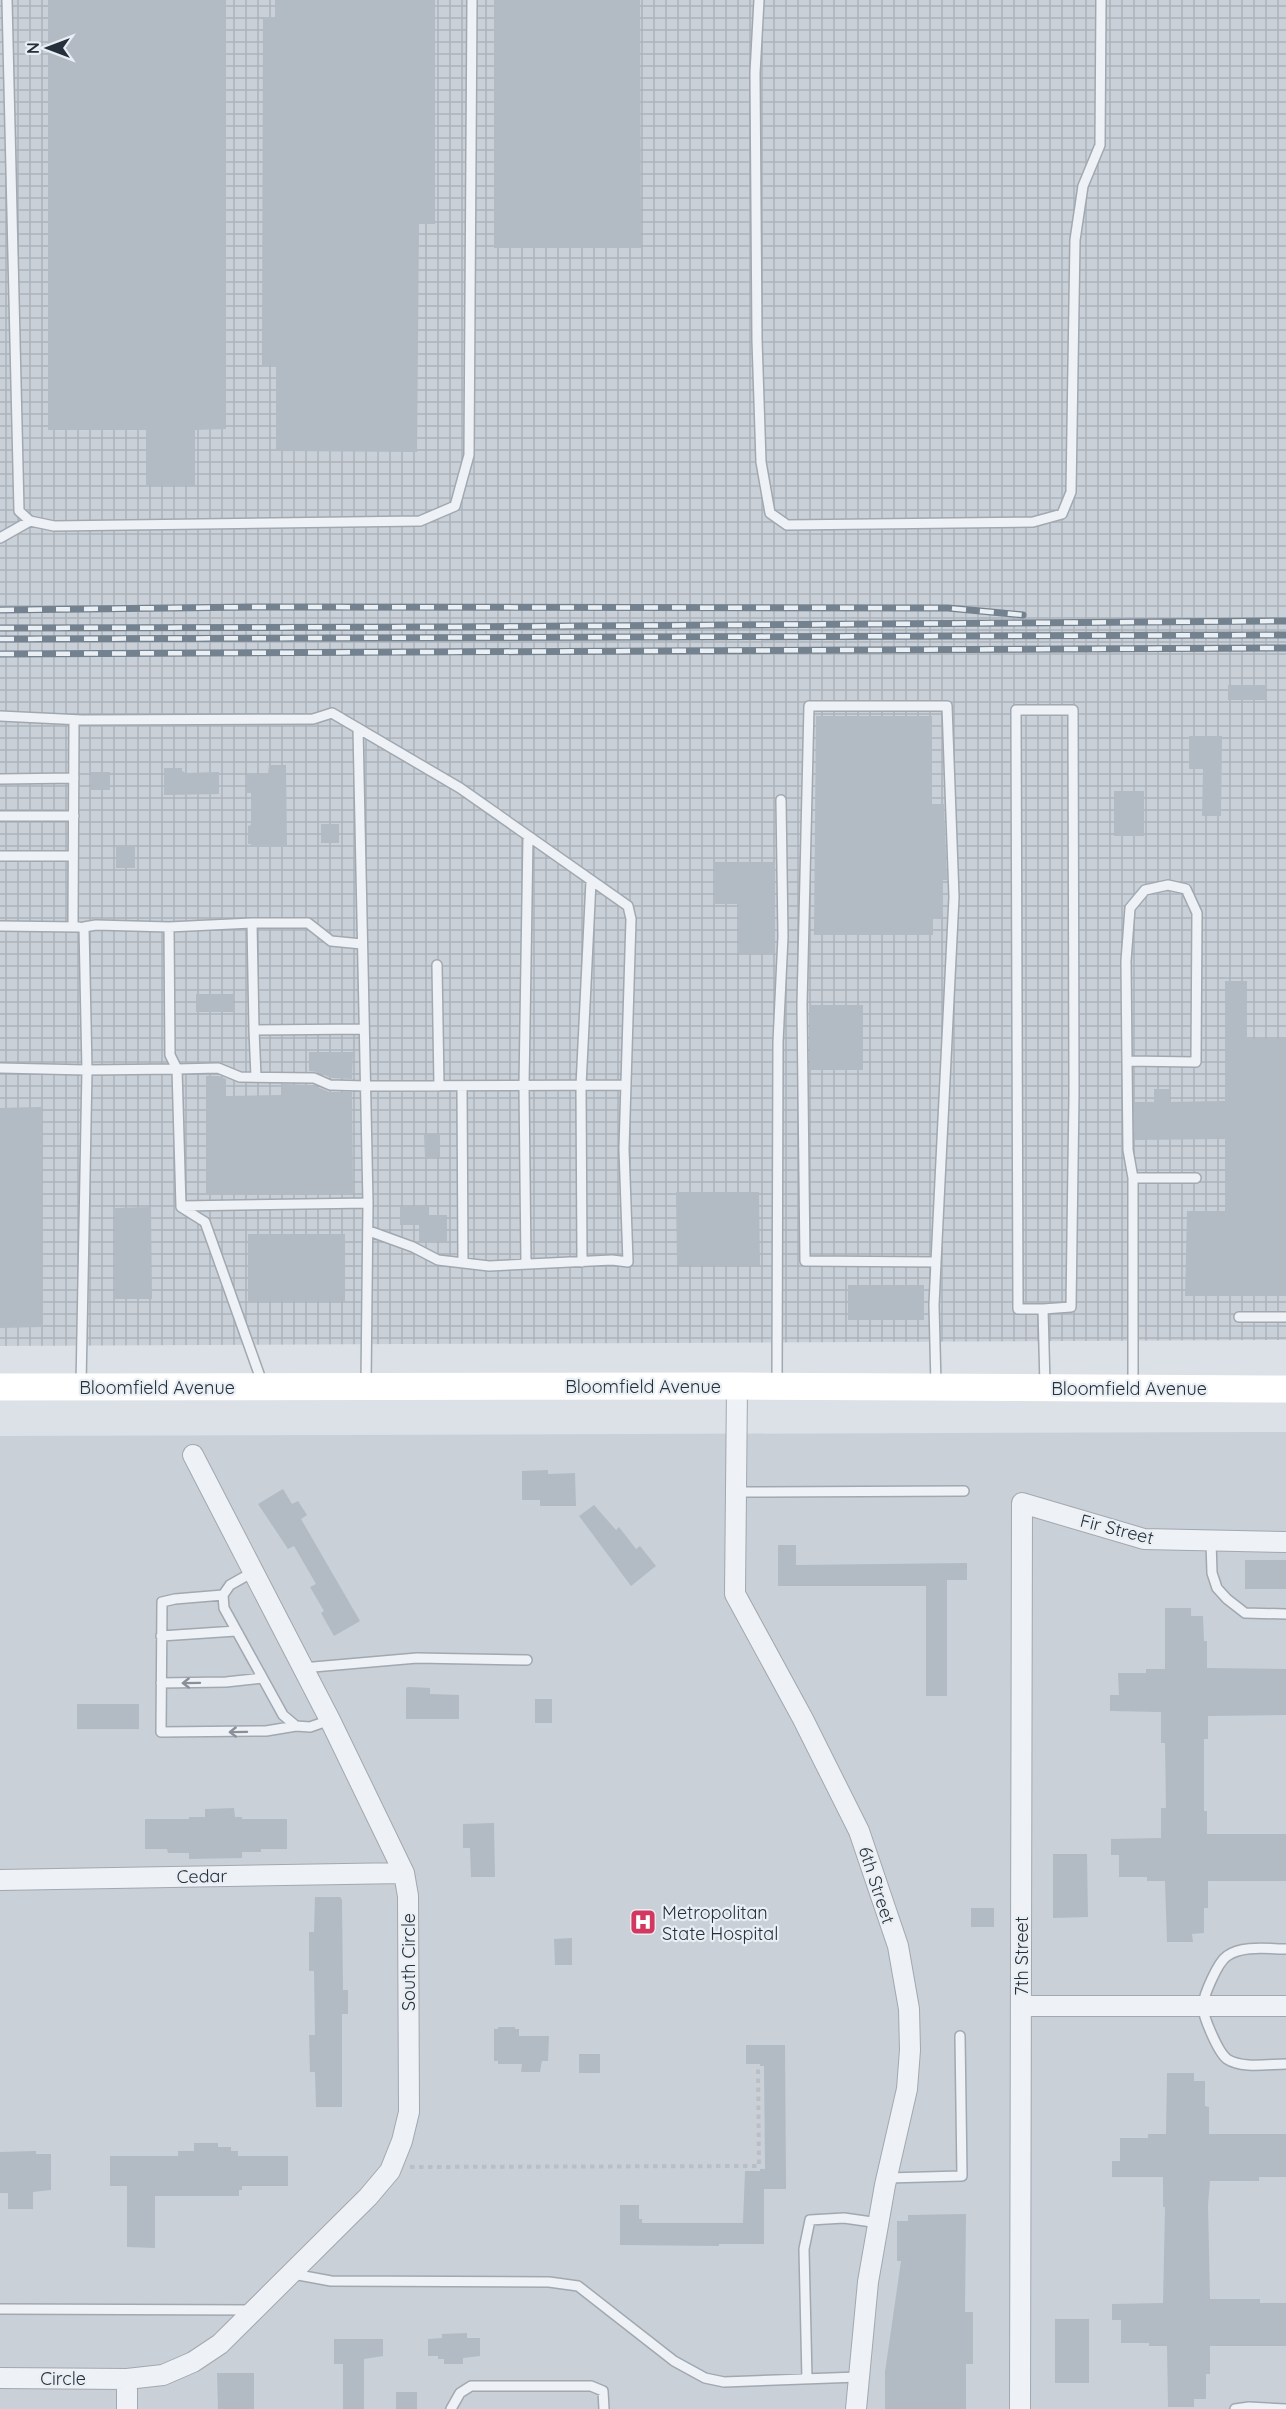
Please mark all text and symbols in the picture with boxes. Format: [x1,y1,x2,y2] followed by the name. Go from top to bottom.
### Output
[18,18,78,78] north arrow
[23,42,43,54] text: N
[565,1375,721,1398] street label: Bloomfield Avenue
[79,1376,235,1399] street label: Bloomfield Avenue
[1051,1377,1207,1400] street label: Bloomfield Avenue
[1078,1509,1156,1549] street label: Fir Street
[181,1677,201,1688] one-way arrow
[228,1726,248,1737] one-way arrow
[854,1843,900,1927] street label: 6th Street
[176,1864,228,1888] street label: Cedar
[662,1901,778,1945] place label: Metropolitan State Hospital
[628,1907,658,1937] hospital icon: Metropolitan State Hospital
[397,1913,420,2011] street label: South Circle
[1010,1916,1033,1996] street label: 7th Street
[40,2367,86,2390] street label: Circle

